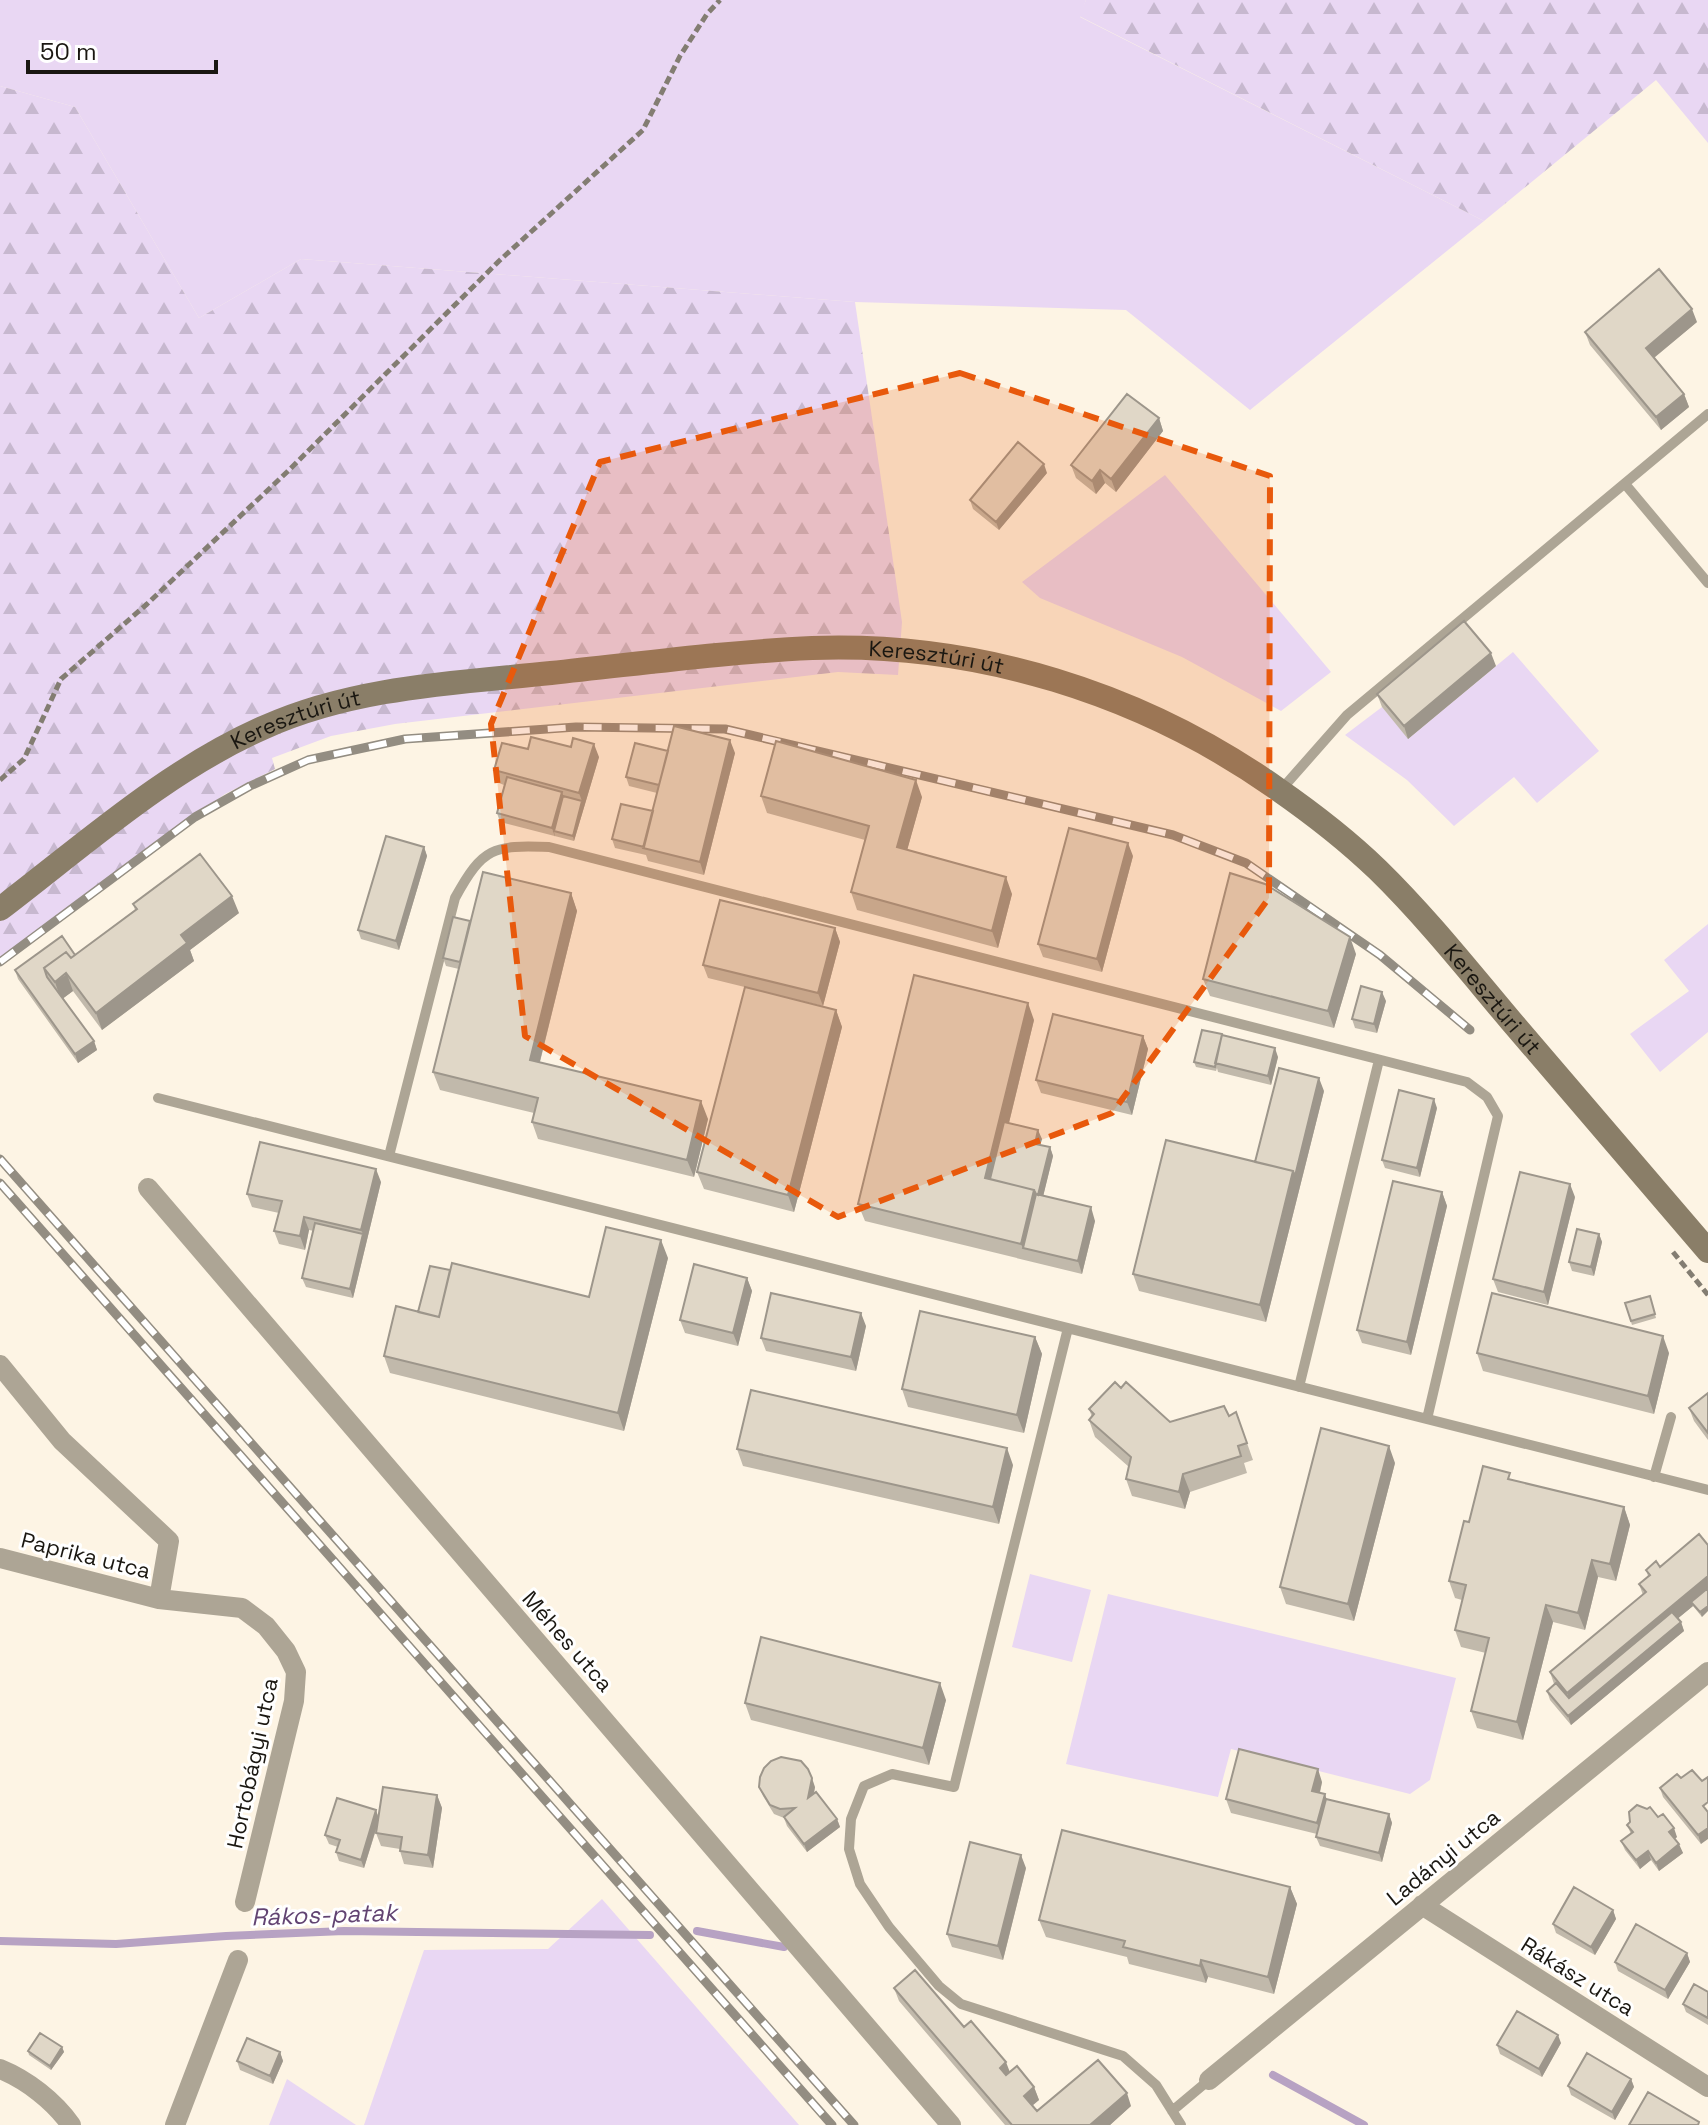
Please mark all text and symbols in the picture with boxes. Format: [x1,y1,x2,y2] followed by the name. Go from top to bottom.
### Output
[28,24,216,74] scale bar
[40,36,97,67] text: 50 m
[868,634,1007,680] street label: Keresztúri út
[226,683,363,755] street label: Keresztúri út
[1438,938,1548,1060] street label: Keresztúri út
[18,1525,154,1585] street label: Paprika utca
[516,1585,620,1698] street label: Méhes utca
[220,1675,284,1851] street label: Hortobágyi utca
[1381,1802,1506,1911] street label: Ladányi utca
[251,1896,400,1933] water label: Rákos-patak
[1516,1930,1640,2022] street label: Rákász utca

